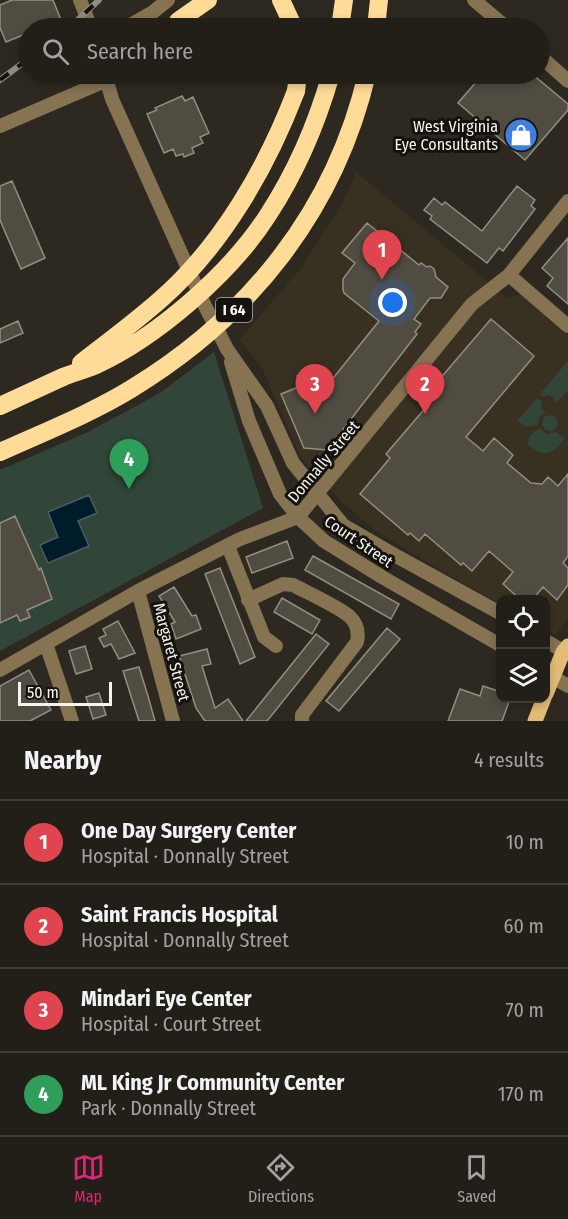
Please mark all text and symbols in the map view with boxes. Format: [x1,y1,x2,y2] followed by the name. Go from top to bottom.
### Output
[18,18,550,84] search box
[39,35,72,68] icon: search
[87,38,193,65] text: Search here
[395,117,498,154] place label: West Virginia Eye Consultants
[503,117,539,153] shop icon: West Virginia Eye Consultants
[362,230,401,280] pin: 1
[378,288,407,317] your location
[216,298,252,322] road number: I 64
[296,364,334,414] pin: 3
[406,364,444,414] pin: 2
[284,416,364,506] street label: Donnally Street
[110,440,148,489] pin: 4
[321,512,397,572] street label: Court Street
[496,595,550,703] map controls
[496,595,550,649] button: locate
[149,601,194,704] street label: Margaret Street
[496,649,550,703] button: layers
[18,679,112,706] scale bar
[27,683,59,702] text: 50 m
[24,745,101,776] text: Nearby
[474,748,544,772] text: 4 results
[81,817,296,844] text: One Day Surgery Center
[39,830,48,854] text: 1
[506,830,544,854] text: 10 m
[81,844,289,868] text: Hospital · Donnally Street
[81,901,278,928] text: Saint Francis Hospital
[39,914,48,938] text: 2
[504,914,544,938] text: 60 m
[81,928,289,952] text: Hospital · Donnally Street
[81,985,252,1012] text: Mindari Eye Center
[39,998,48,1022] text: 3
[506,998,544,1022] text: 70 m
[81,1012,261,1036] text: Hospital · Court Street
[81,1069,344,1096] text: ML King Jr Community Center
[38,1082,49,1106] text: 4
[498,1082,544,1106] text: 170 m
[81,1096,256,1120] text: Park · Donnally Street
[72,1151,105,1206] tab: Map
[248,1151,314,1206] tab: Directions
[457,1151,496,1206] tab: Saved

